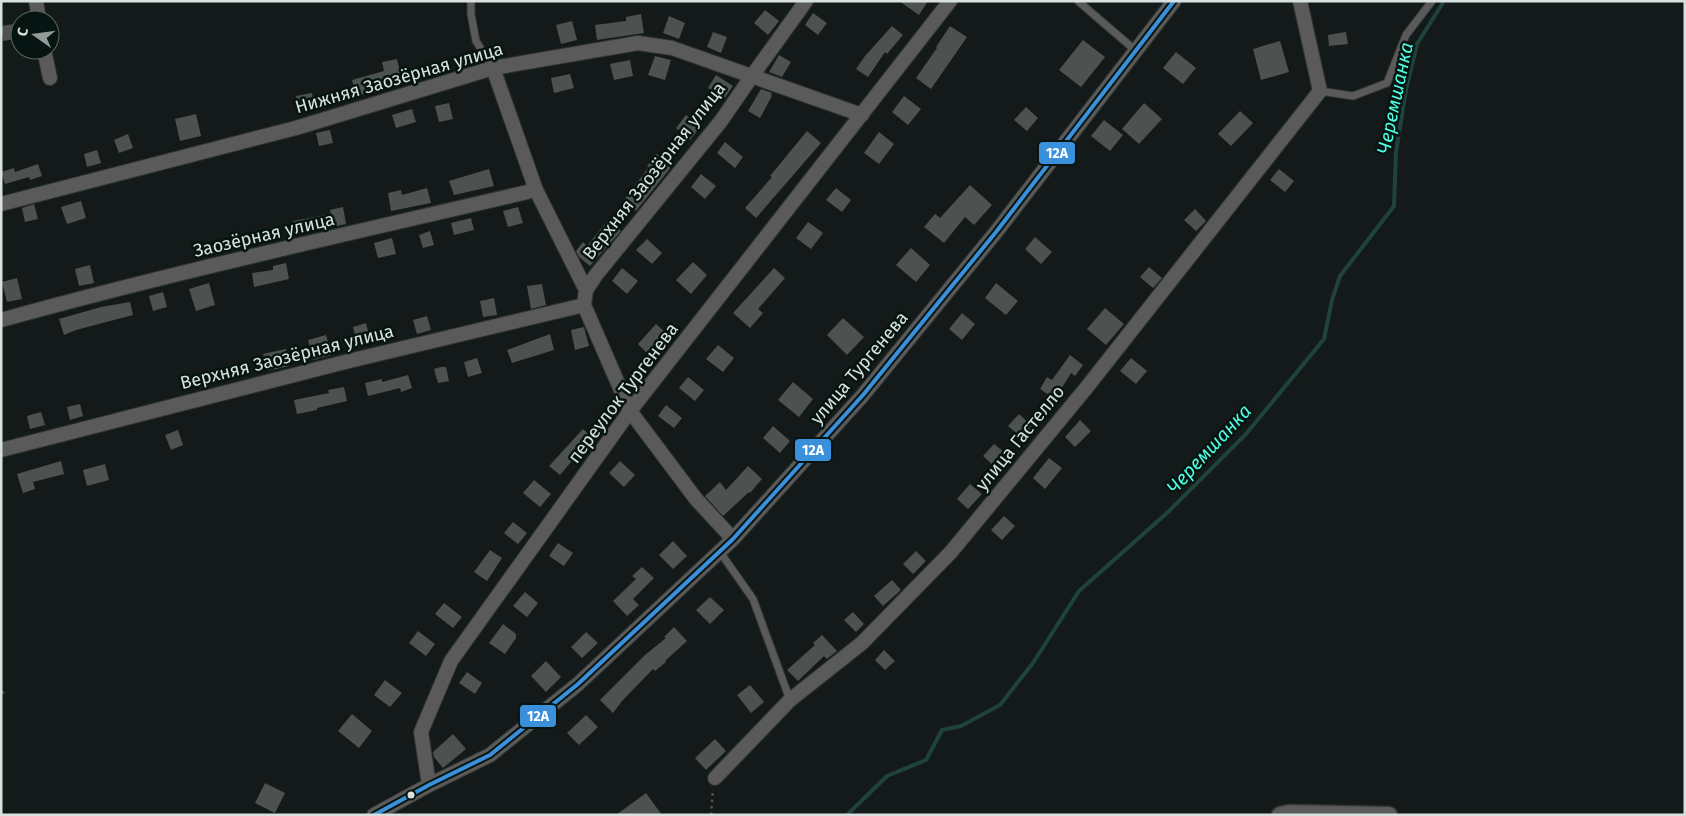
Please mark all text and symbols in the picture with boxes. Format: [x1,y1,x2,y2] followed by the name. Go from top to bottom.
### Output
[10,10,60,60] north arrow
[14,26,32,38] text: С
[293,38,505,118] street label: Нижняя Заозёрная улица
[1372,40,1418,156] water label: Черемшанка
[578,78,730,264] street label: Верхняя Заозёрная улица
[1038,141,1076,165] line badge: 12А
[1046,145,1069,162] text: 12А
[191,208,337,262] street label: Заозёрная улица
[805,307,913,429] street label: улица Тургенева
[563,319,683,467] street label: переулок Тургенева
[178,320,396,394] street label: Верхняя Заозёрная улица
[971,381,1069,495] street label: улица Гастелло
[1162,400,1256,498] water label: Черемшанка
[794,438,832,462] line badge: 12А
[802,442,825,459] text: 12А
[519,704,557,728] line badge: 12А
[527,708,550,725] text: 12А
[406,790,416,800] unlabelled marker

